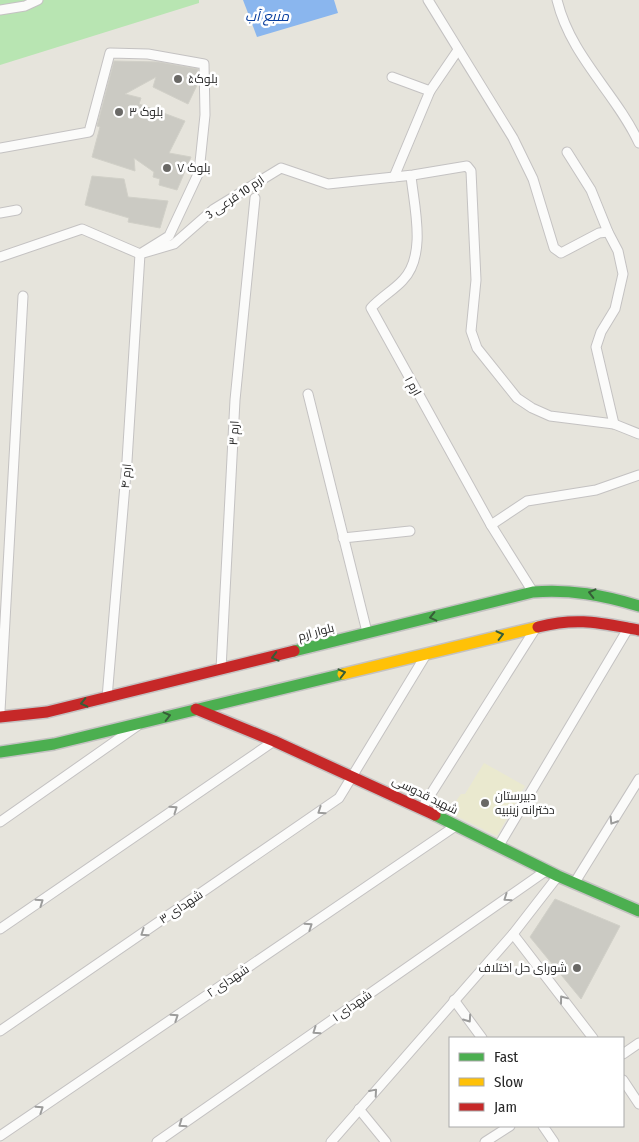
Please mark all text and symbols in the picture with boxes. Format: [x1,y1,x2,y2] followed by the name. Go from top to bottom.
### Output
[245,8,290,26] water label: منبع آب
[188,72,218,86] place label: بلوک۵
[172,73,184,85] marker: بلوک۵
[129,105,163,119] place label: بلوک ۳
[113,106,125,118] marker: بلوک ۳
[177,161,211,175] place label: بلوک ۷
[161,162,173,174] marker: بلوک ۷
[203,172,267,222] street label: ارم 10 فرعی 3
[401,374,424,399] street label: ارم ۱
[226,420,243,446] street label: ارم ۳
[118,463,135,489] street label: ارم ۴
[588,588,597,599] one-way arrow
[428,611,437,622] one-way arrow
[296,620,336,645] street label: بلوار ارم
[495,630,504,641] one-way arrow
[272,651,280,661] one-way arrow
[338,668,347,679] one-way arrow
[79,697,88,708] one-way arrow
[163,711,172,722] one-way arrow
[390,773,460,817] street label: شهید قدوسی
[495,789,555,817] place label: دبیرستان دخترانه زینبیه
[479,797,491,809] marker: دبیرستان دخترانه زینبیه
[317,805,327,814] one-way arrow
[169,806,178,816] one-way arrow
[610,815,620,824] one-way arrow
[157,887,205,927] street label: شهدای ۳
[503,892,512,901] one-way arrow
[34,899,44,908] one-way arrow
[303,923,313,932] one-way arrow
[140,927,149,936] one-way arrow
[478,961,567,975] place label: شورای حل اختلاف
[204,962,252,1000] street label: شهدای ۲
[571,962,583,974] marker: شورای حل اختلاف
[330,987,374,1025] street label: شهدای ۱
[561,996,569,1005] one-way arrow
[462,1013,471,1023] one-way arrow
[169,1014,178,1023] one-way arrow
[312,1025,322,1034] one-way arrow
[449,1037,624,1127] legend
[494,1048,518,1066] text: Fast
[494,1073,523,1091] text: Slow
[369,1088,378,1097] one-way arrow
[494,1098,517,1116] text: Jam
[35,1106,44,1115] one-way arrow
[179,1118,188,1127] one-way arrow

